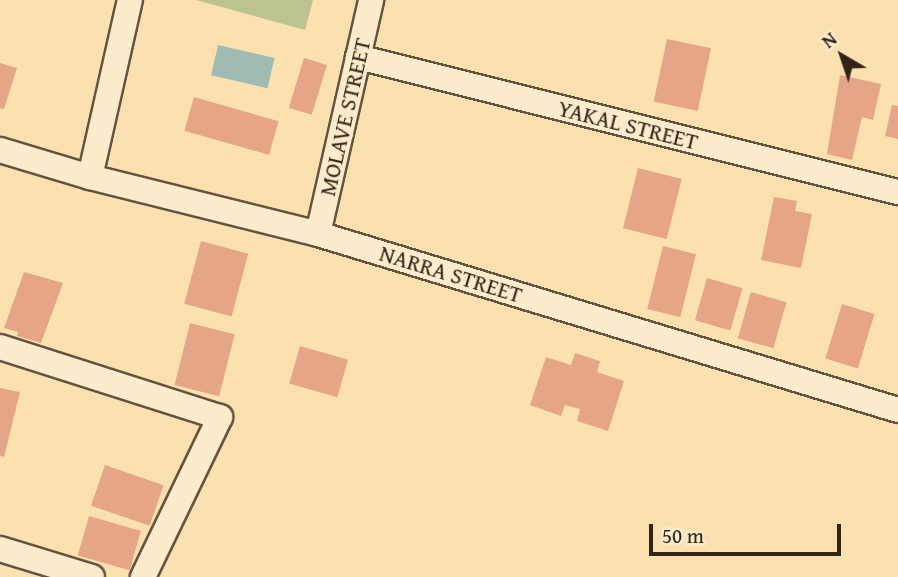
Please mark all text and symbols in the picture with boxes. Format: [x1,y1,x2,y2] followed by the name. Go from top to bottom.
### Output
[807,21,877,91] north arrow
[815,25,843,55] text: N
[313,35,377,199] street label: MOLAVE STREET
[555,94,701,156] street label: YAKAL STREET
[376,239,526,309] street label: NARRA STREET
[653,510,846,554] scale bar
[662,520,704,551] text: 50 m

